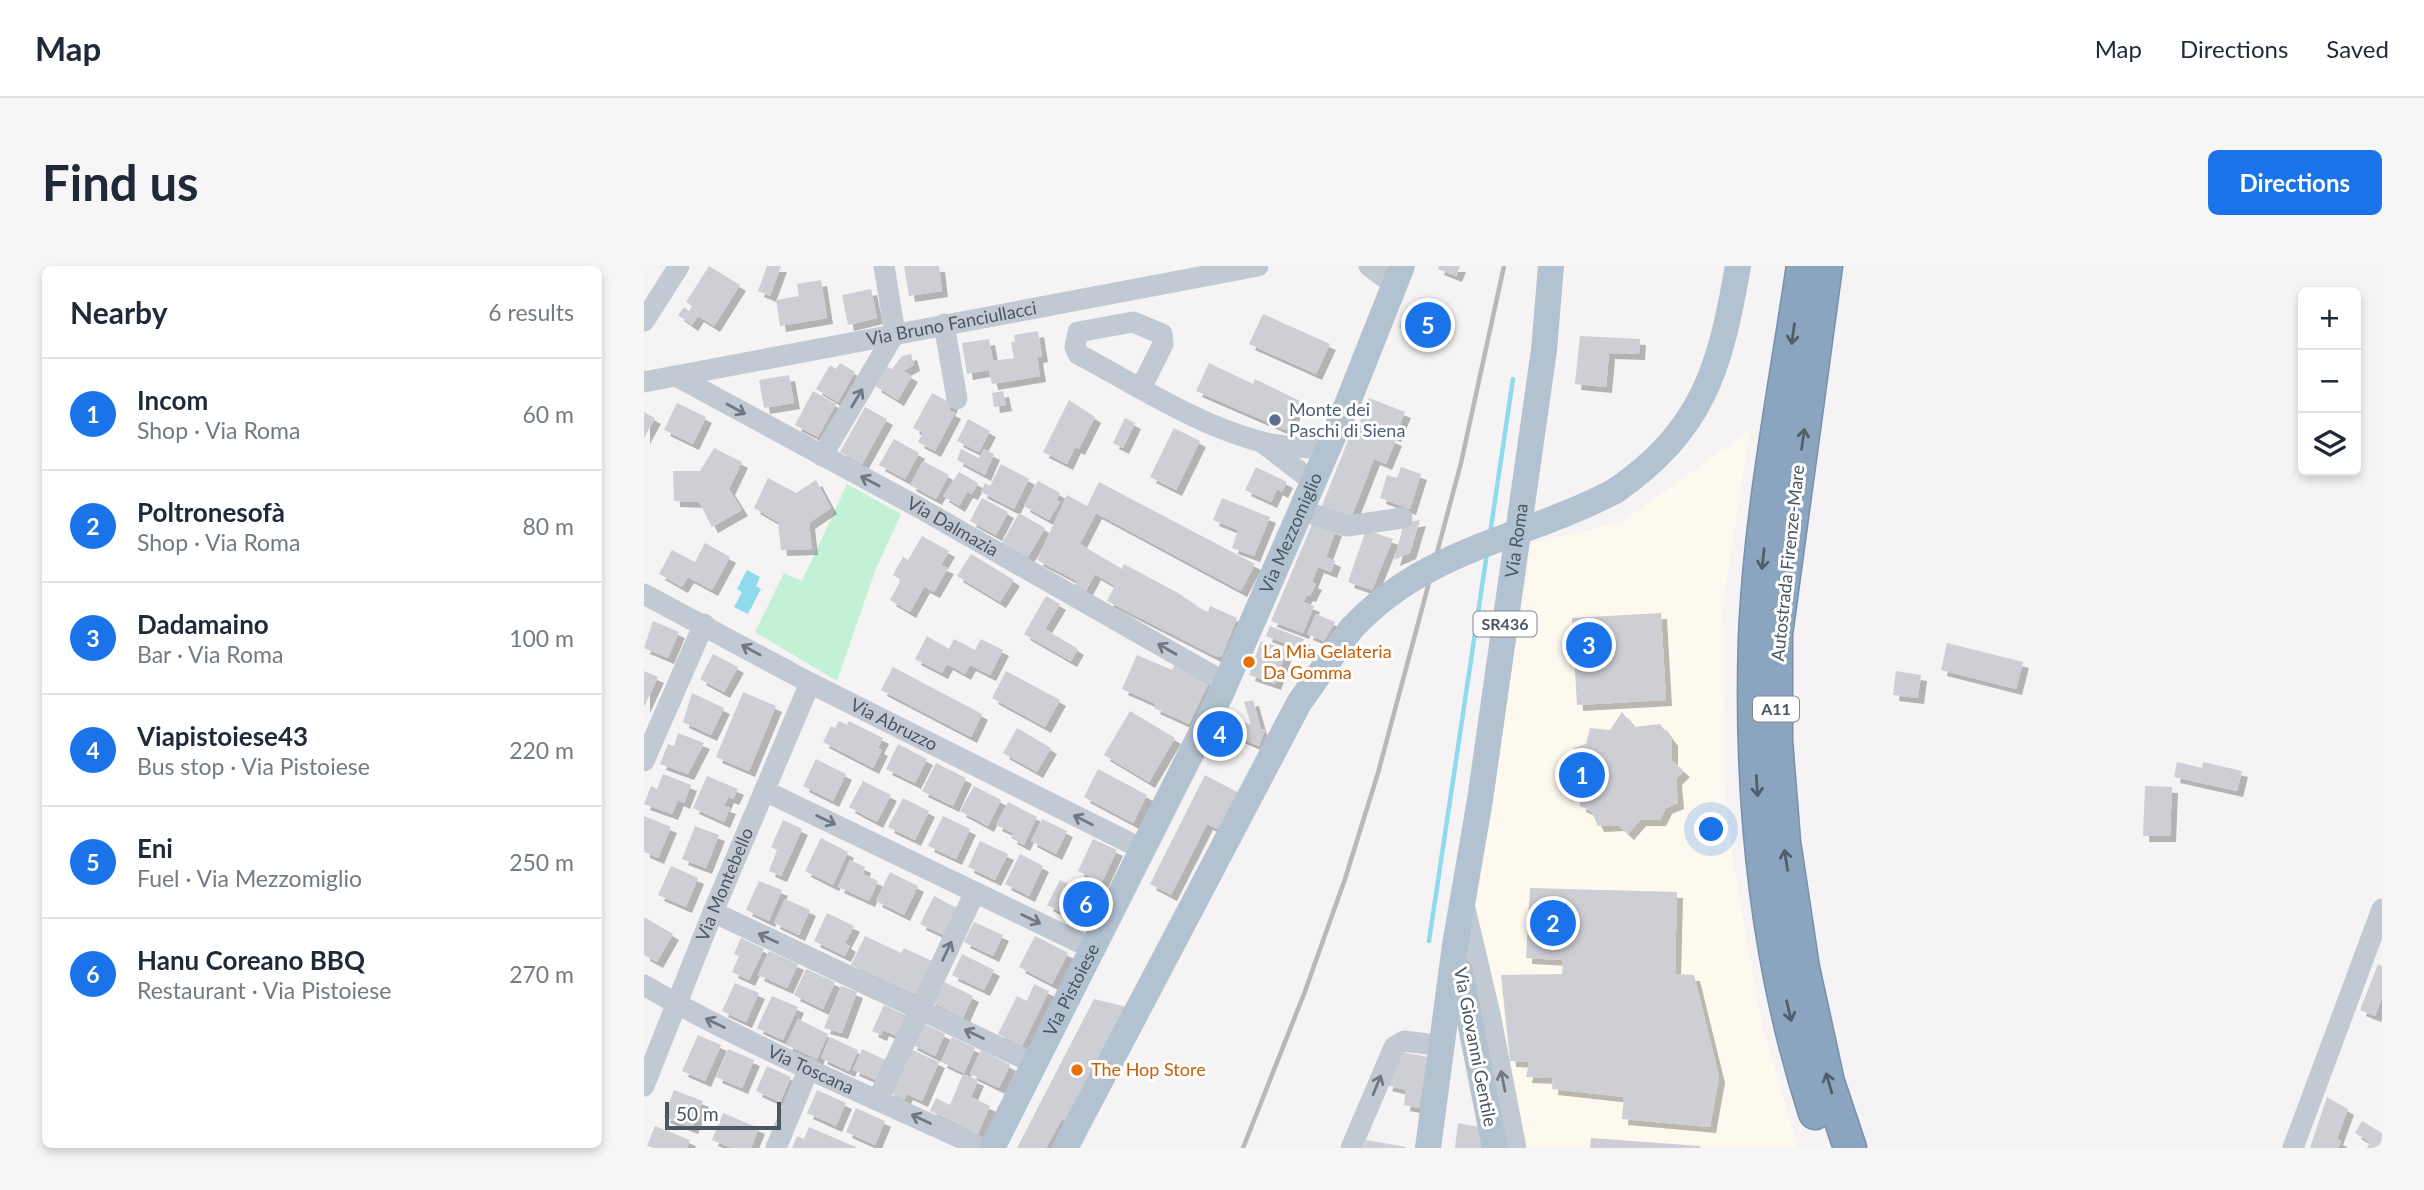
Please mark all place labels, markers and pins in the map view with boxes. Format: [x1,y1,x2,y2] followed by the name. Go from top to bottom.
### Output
[1405,299,1451,351] pin: 5
[1289,398,1405,441] place label: Monte dei Paschi di Siena
[1267,412,1283,428] marker: Monte dei Paschi di Siena
[1566,619,1612,671] pin: 3
[1263,640,1392,683] place label: La Mia Gelateria Da Gomma
[1241,654,1257,670] marker: La Mia Gelateria Da Gomma
[1197,708,1243,760] pin: 4
[1559,749,1605,801] pin: 1
[1063,878,1109,930] pin: 6
[1530,897,1576,949] pin: 2
[1091,1058,1206,1080] place label: The Hop Store
[1069,1062,1085,1078] marker: The Hop Store

